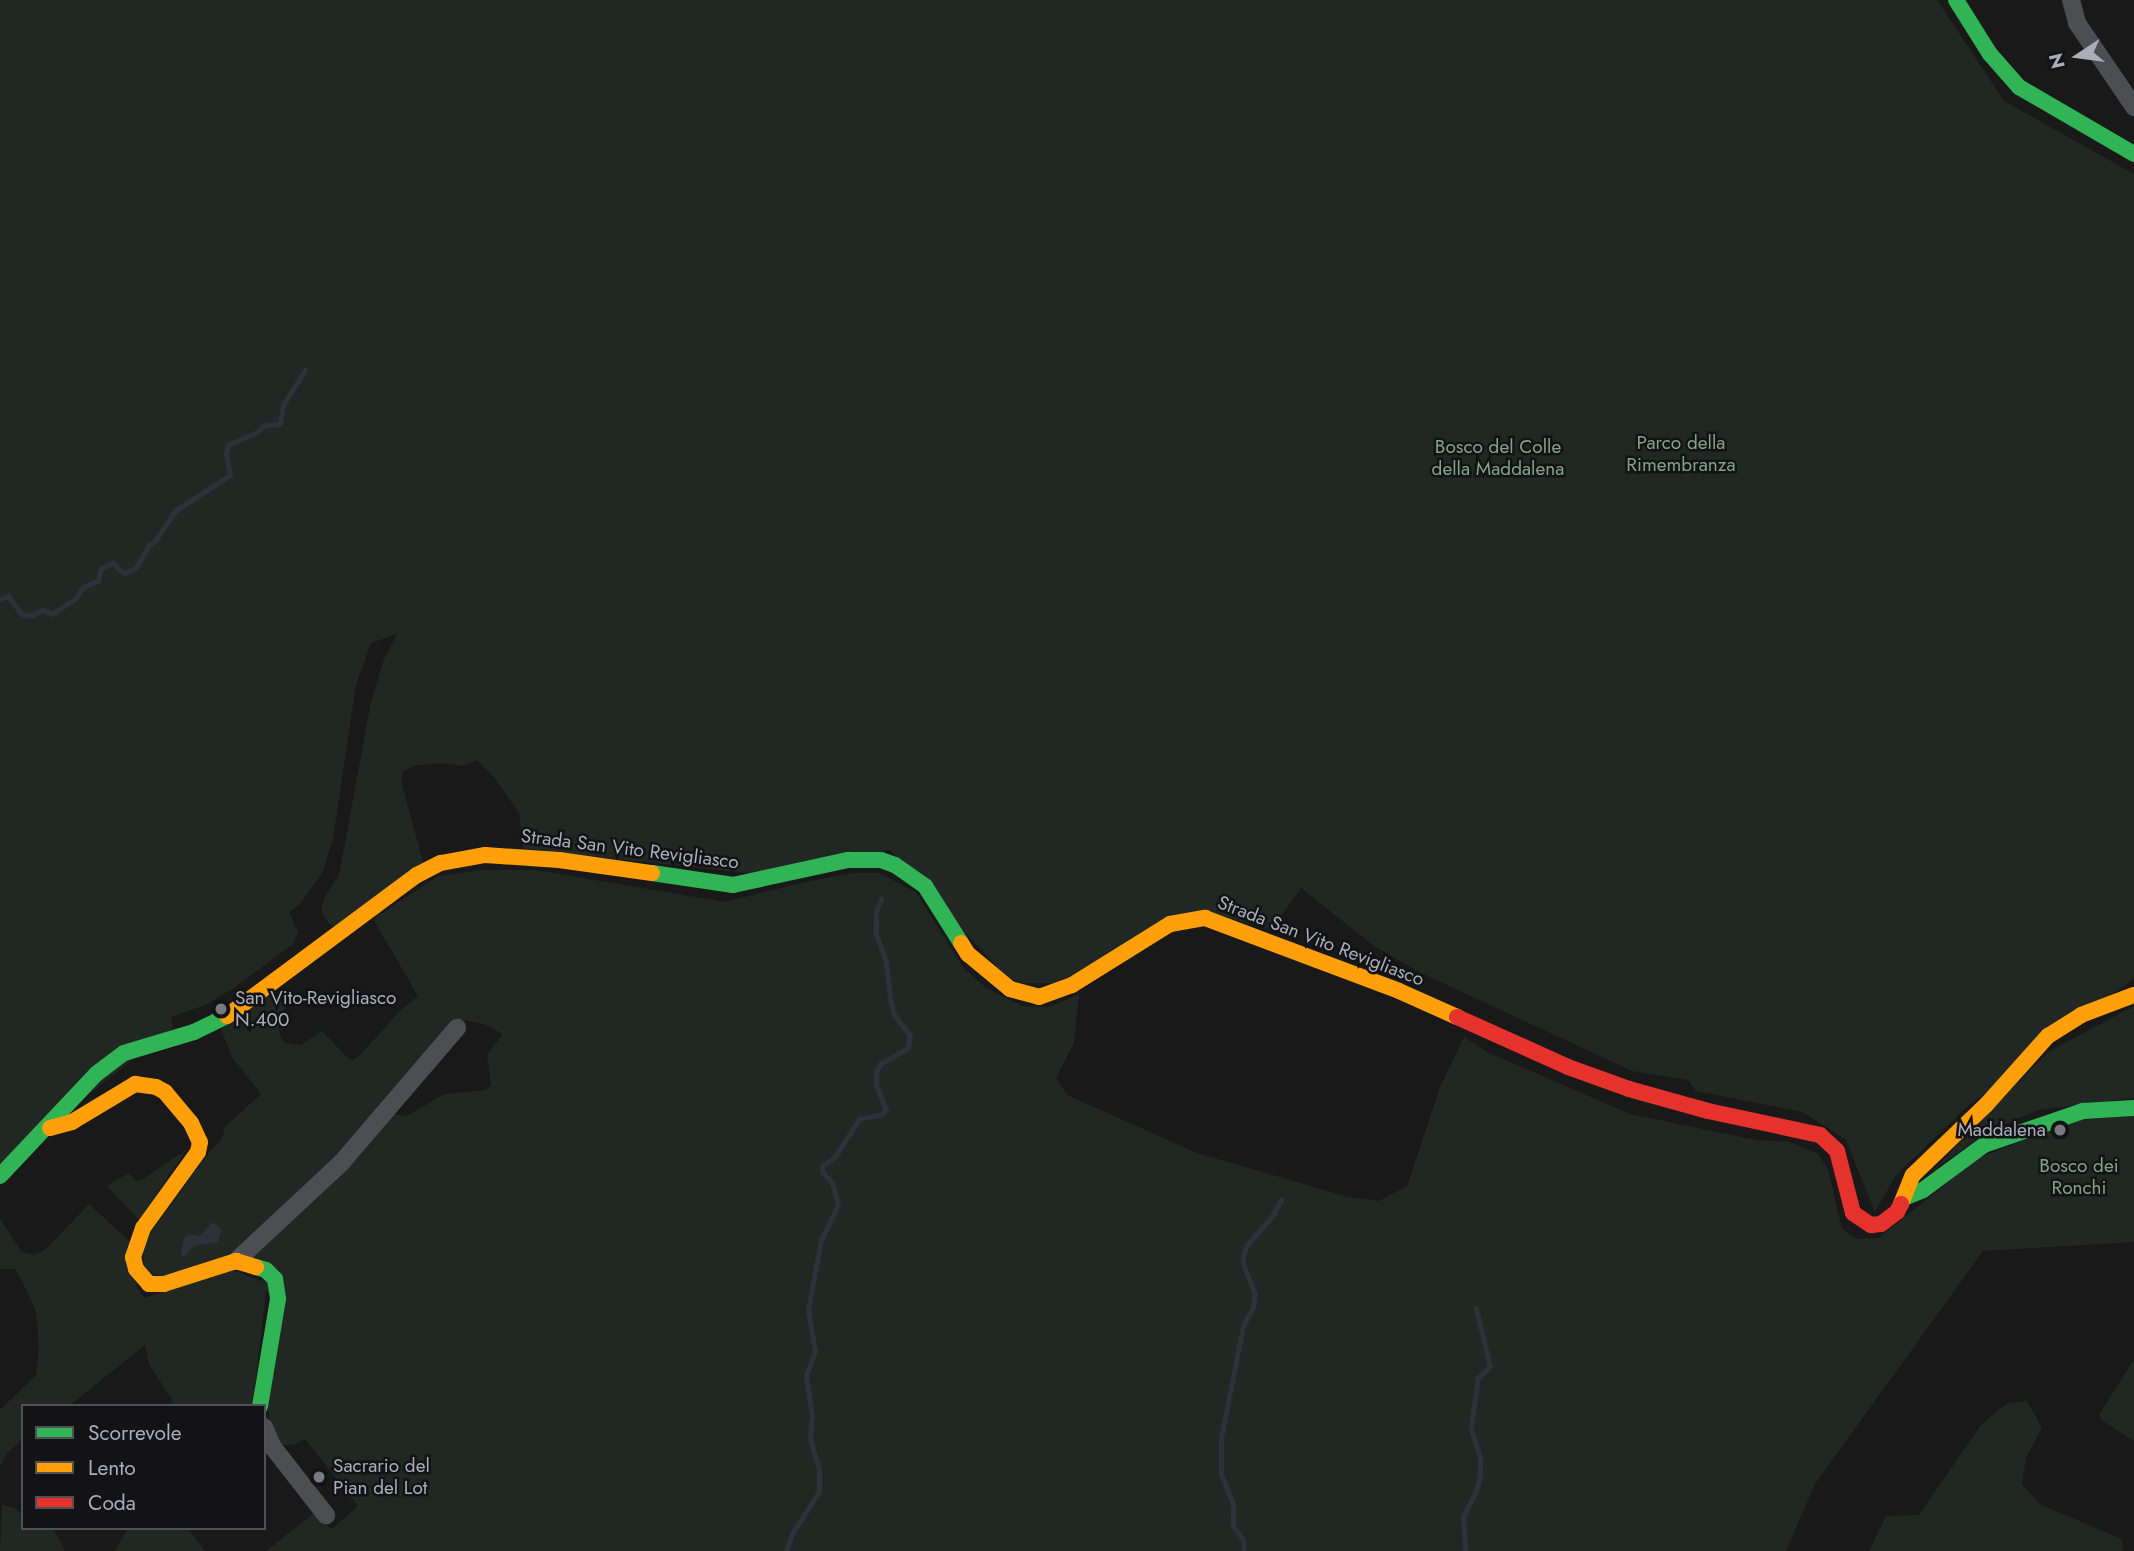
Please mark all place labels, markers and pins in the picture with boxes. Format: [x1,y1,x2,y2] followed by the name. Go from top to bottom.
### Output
[235,987,396,1031] place label: San Vito-Revigliasco N.400
[213,1001,229,1017] marker: San Vito-Revigliasco N.400
[1957,1119,2046,1141] place label: Maddalena
[2052,1122,2068,1138] marker: Maddalena
[333,1455,430,1499] place label: Sacrario del Pian del Lot
[311,1469,327,1485] marker: Sacrario del Pian del Lot

